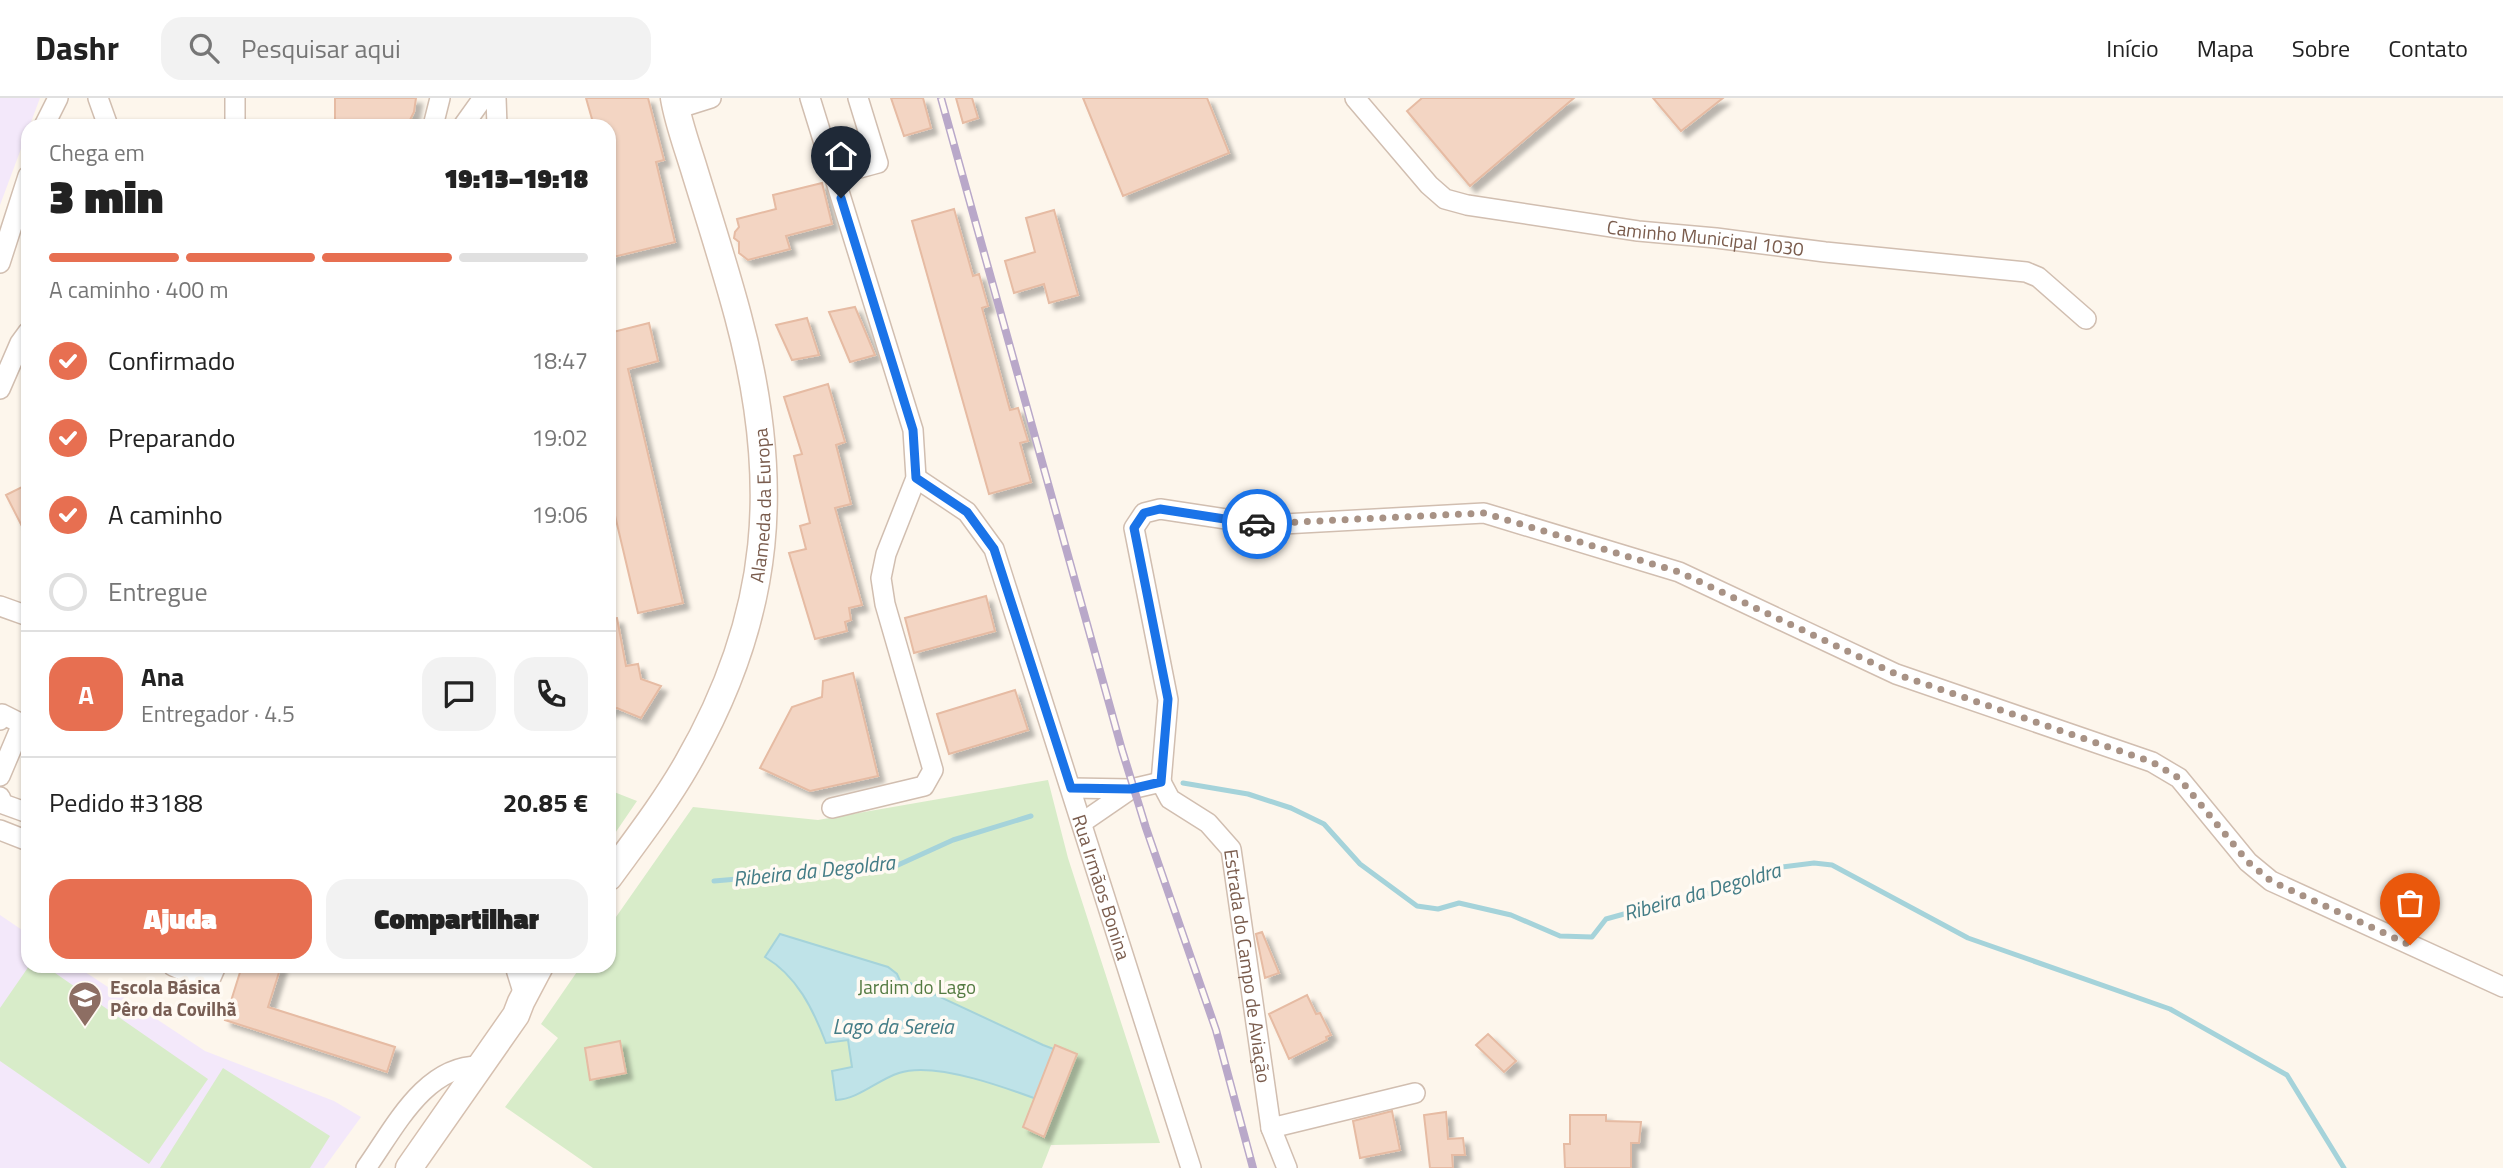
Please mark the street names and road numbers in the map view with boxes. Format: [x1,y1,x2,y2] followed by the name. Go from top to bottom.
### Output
[1605,211,1806,263] street label: Caminho Municipal 1030
[741,426,778,585] street label: Alameda da Europa
[1065,811,1139,964] street label: Rua Irmãos Bonina
[1217,847,1279,1085] street label: Estrada do Campo de Aviação

